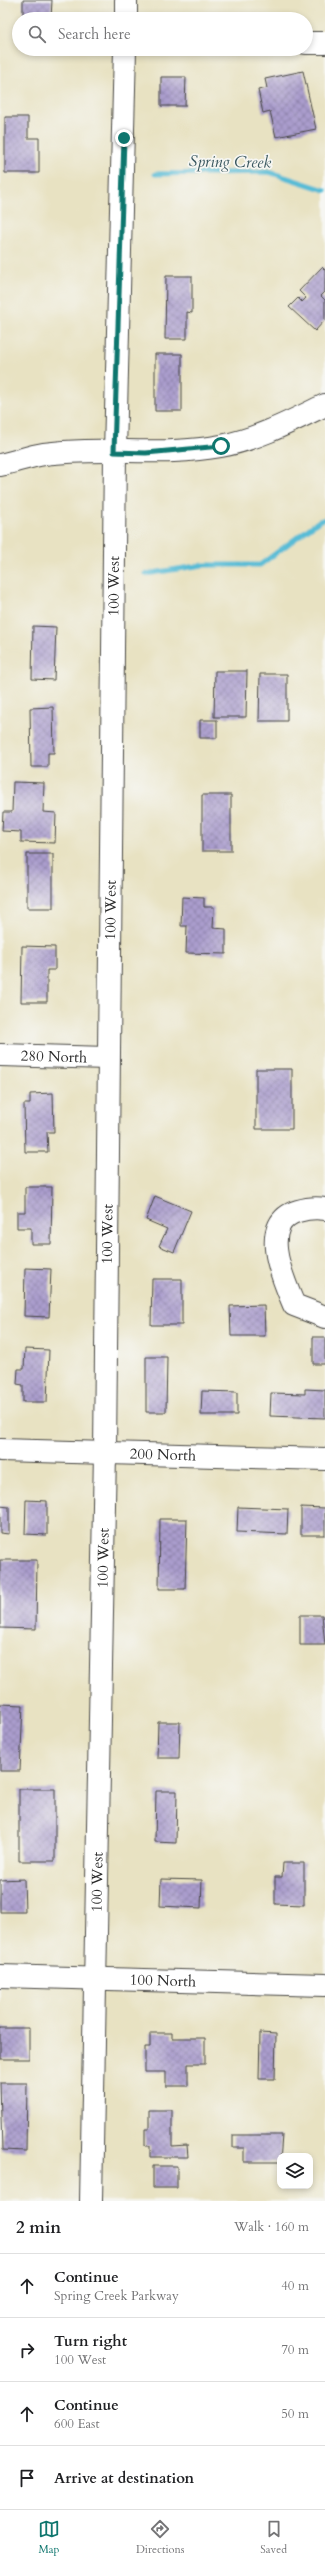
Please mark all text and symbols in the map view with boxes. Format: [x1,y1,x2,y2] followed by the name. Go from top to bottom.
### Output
[12,12,313,56] search box
[26,23,48,45] icon: search
[58,24,131,44] text: Search here
[115,129,133,147] route end
[189,150,271,174] water label: Spring Creek
[212,437,230,455] route start
[103,556,124,616] street label: 100 West
[100,880,121,940] street label: 100 West
[20,1046,88,1067] street label: 280 North
[97,1204,117,1264] street label: 100 West
[129,1444,197,1465] street label: 200 North
[92,1528,114,1588] street label: 100 West
[86,1851,108,1912] street label: 100 West
[129,1970,197,1991] street label: 100 North
[277,2153,313,2189] map controls
[277,2153,313,2189] button: layers
[16,2216,61,2239] text: 2 min
[234,2218,309,2236] text: Walk · 160 m
[54,2267,119,2287] text: Continue
[16,2275,38,2297] icon: ahead
[281,2277,309,2295] text: 40 m
[54,2287,179,2305] text: Spring Creek Parkway
[54,2331,127,2351] text: Turn right
[16,2339,38,2361] icon: right
[281,2341,309,2359] text: 70 m
[54,2351,106,2369] text: 100 West
[54,2395,119,2415] text: Continue
[16,2403,38,2425] icon: ahead
[281,2405,309,2423] text: 50 m
[54,2415,100,2433] text: 600 East
[16,2467,38,2489] icon: arrive
[54,2468,194,2488] text: Arrive at destination
[38,2518,60,2557] tab: Map
[136,2518,184,2557] tab: Directions
[260,2518,287,2557] tab: Saved

